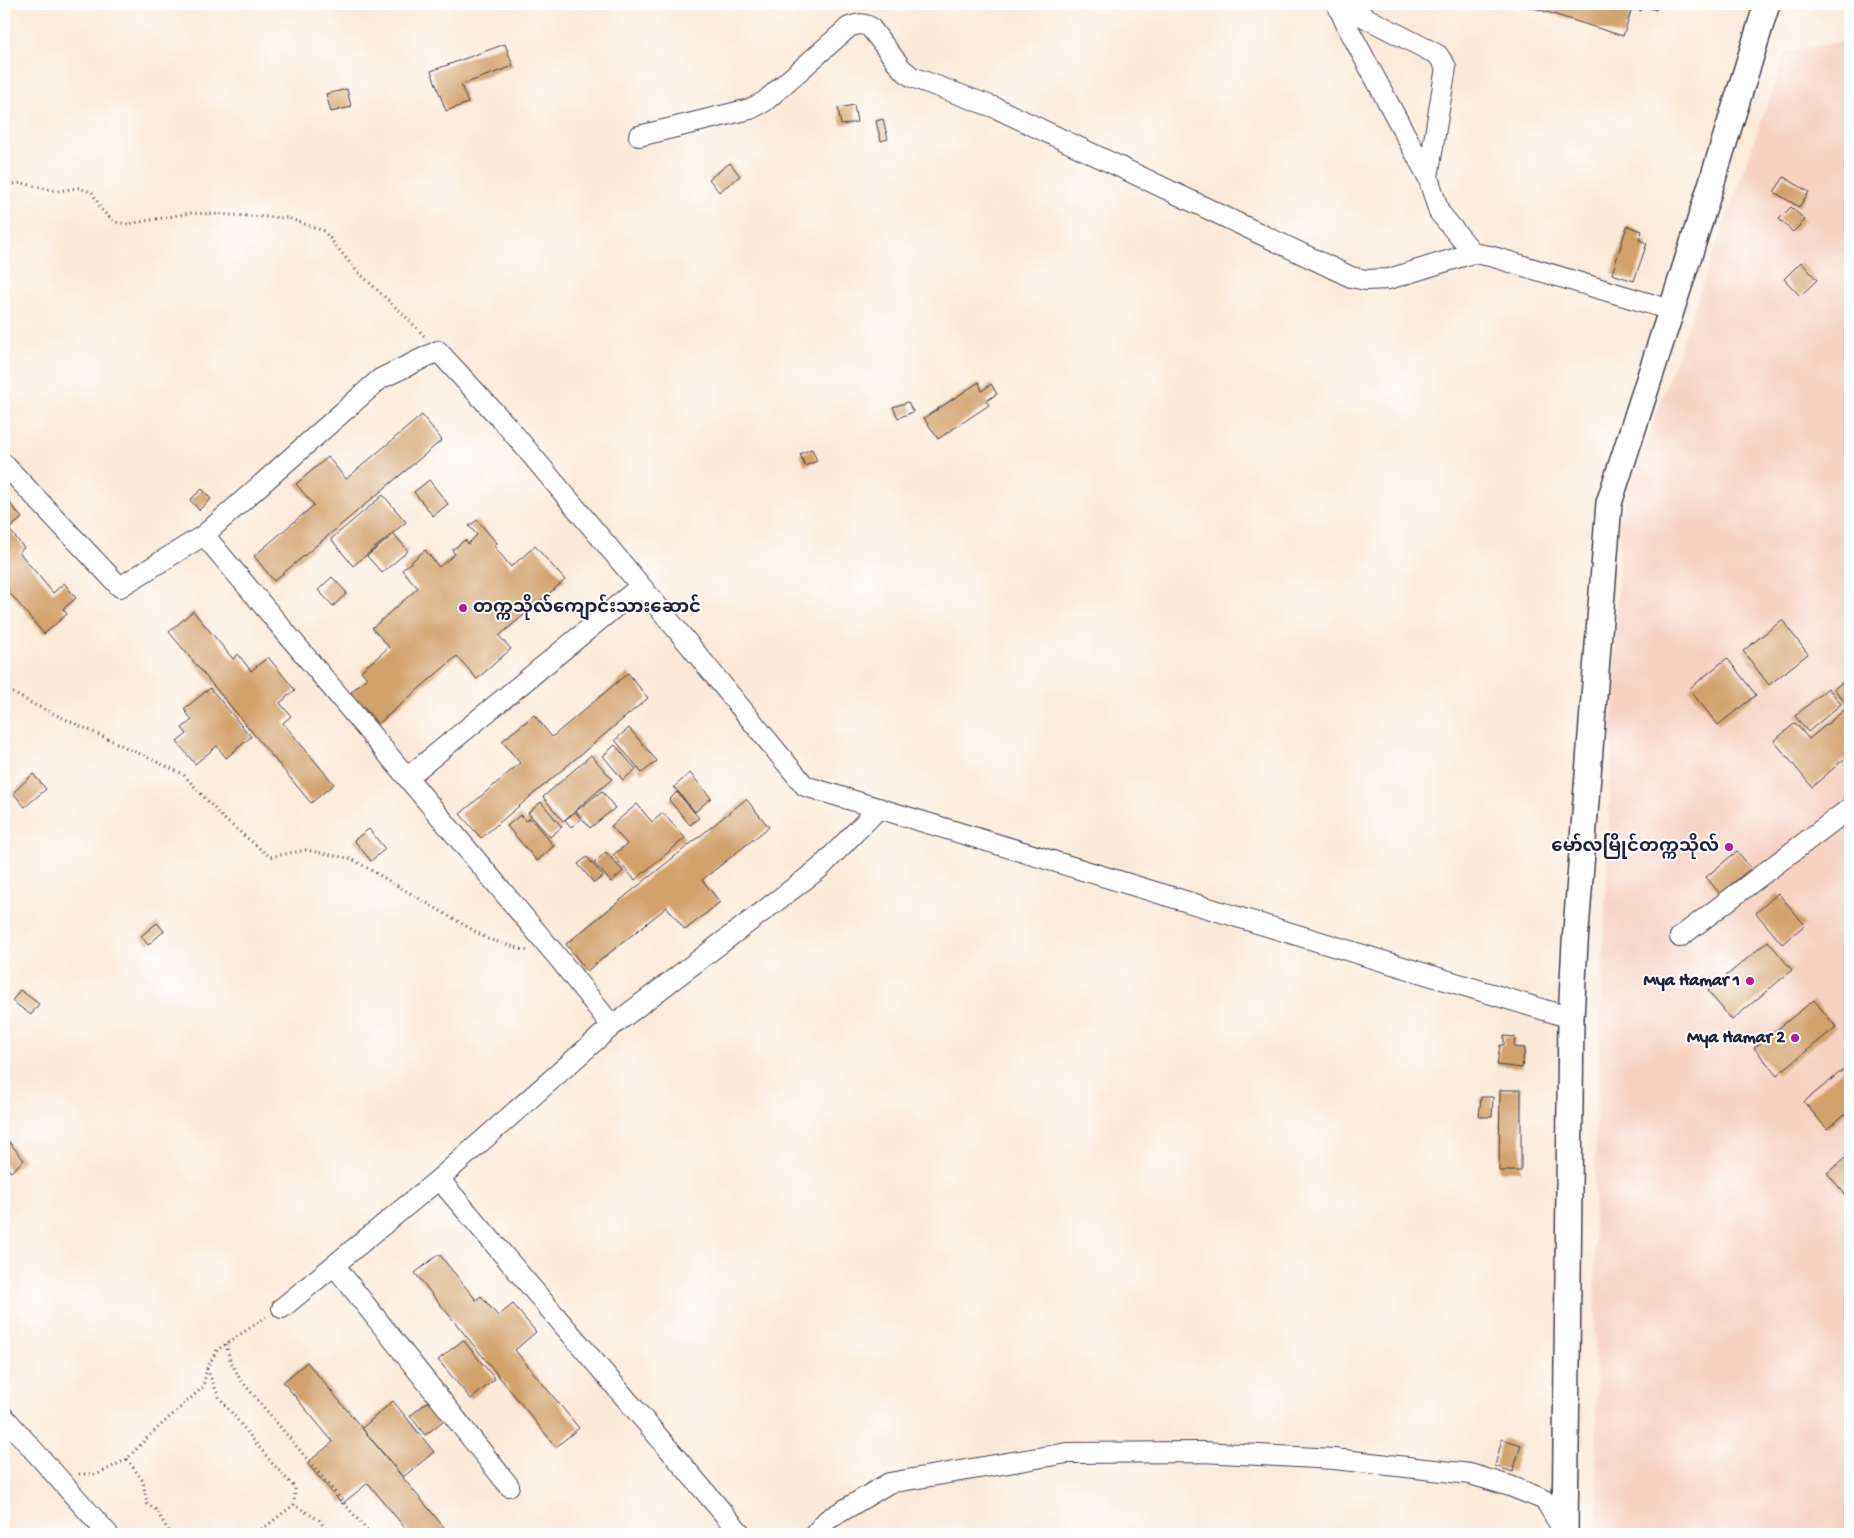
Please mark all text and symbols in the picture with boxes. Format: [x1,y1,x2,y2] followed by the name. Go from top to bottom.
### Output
[473,594,701,621] place label: တက္ကသိုလ်ကျောင်းသားဆောင်
[457,602,469,614] marker: တက္ကသိုလ်ကျောင်းသားဆောင်
[1551,833,1719,859] place label: မော်လမြိုင်တက္ကသိုလ်
[1723,841,1735,853] marker: မော်လမြိုင်တက္ကသိုလ်
[1643,971,1740,992] place label: Mya Hamar 1
[1744,975,1756,987] marker: Mya Hamar 1
[1687,1028,1785,1049] place label: Mya Hamar 2
[1789,1032,1801,1044] marker: Mya Hamar 2

